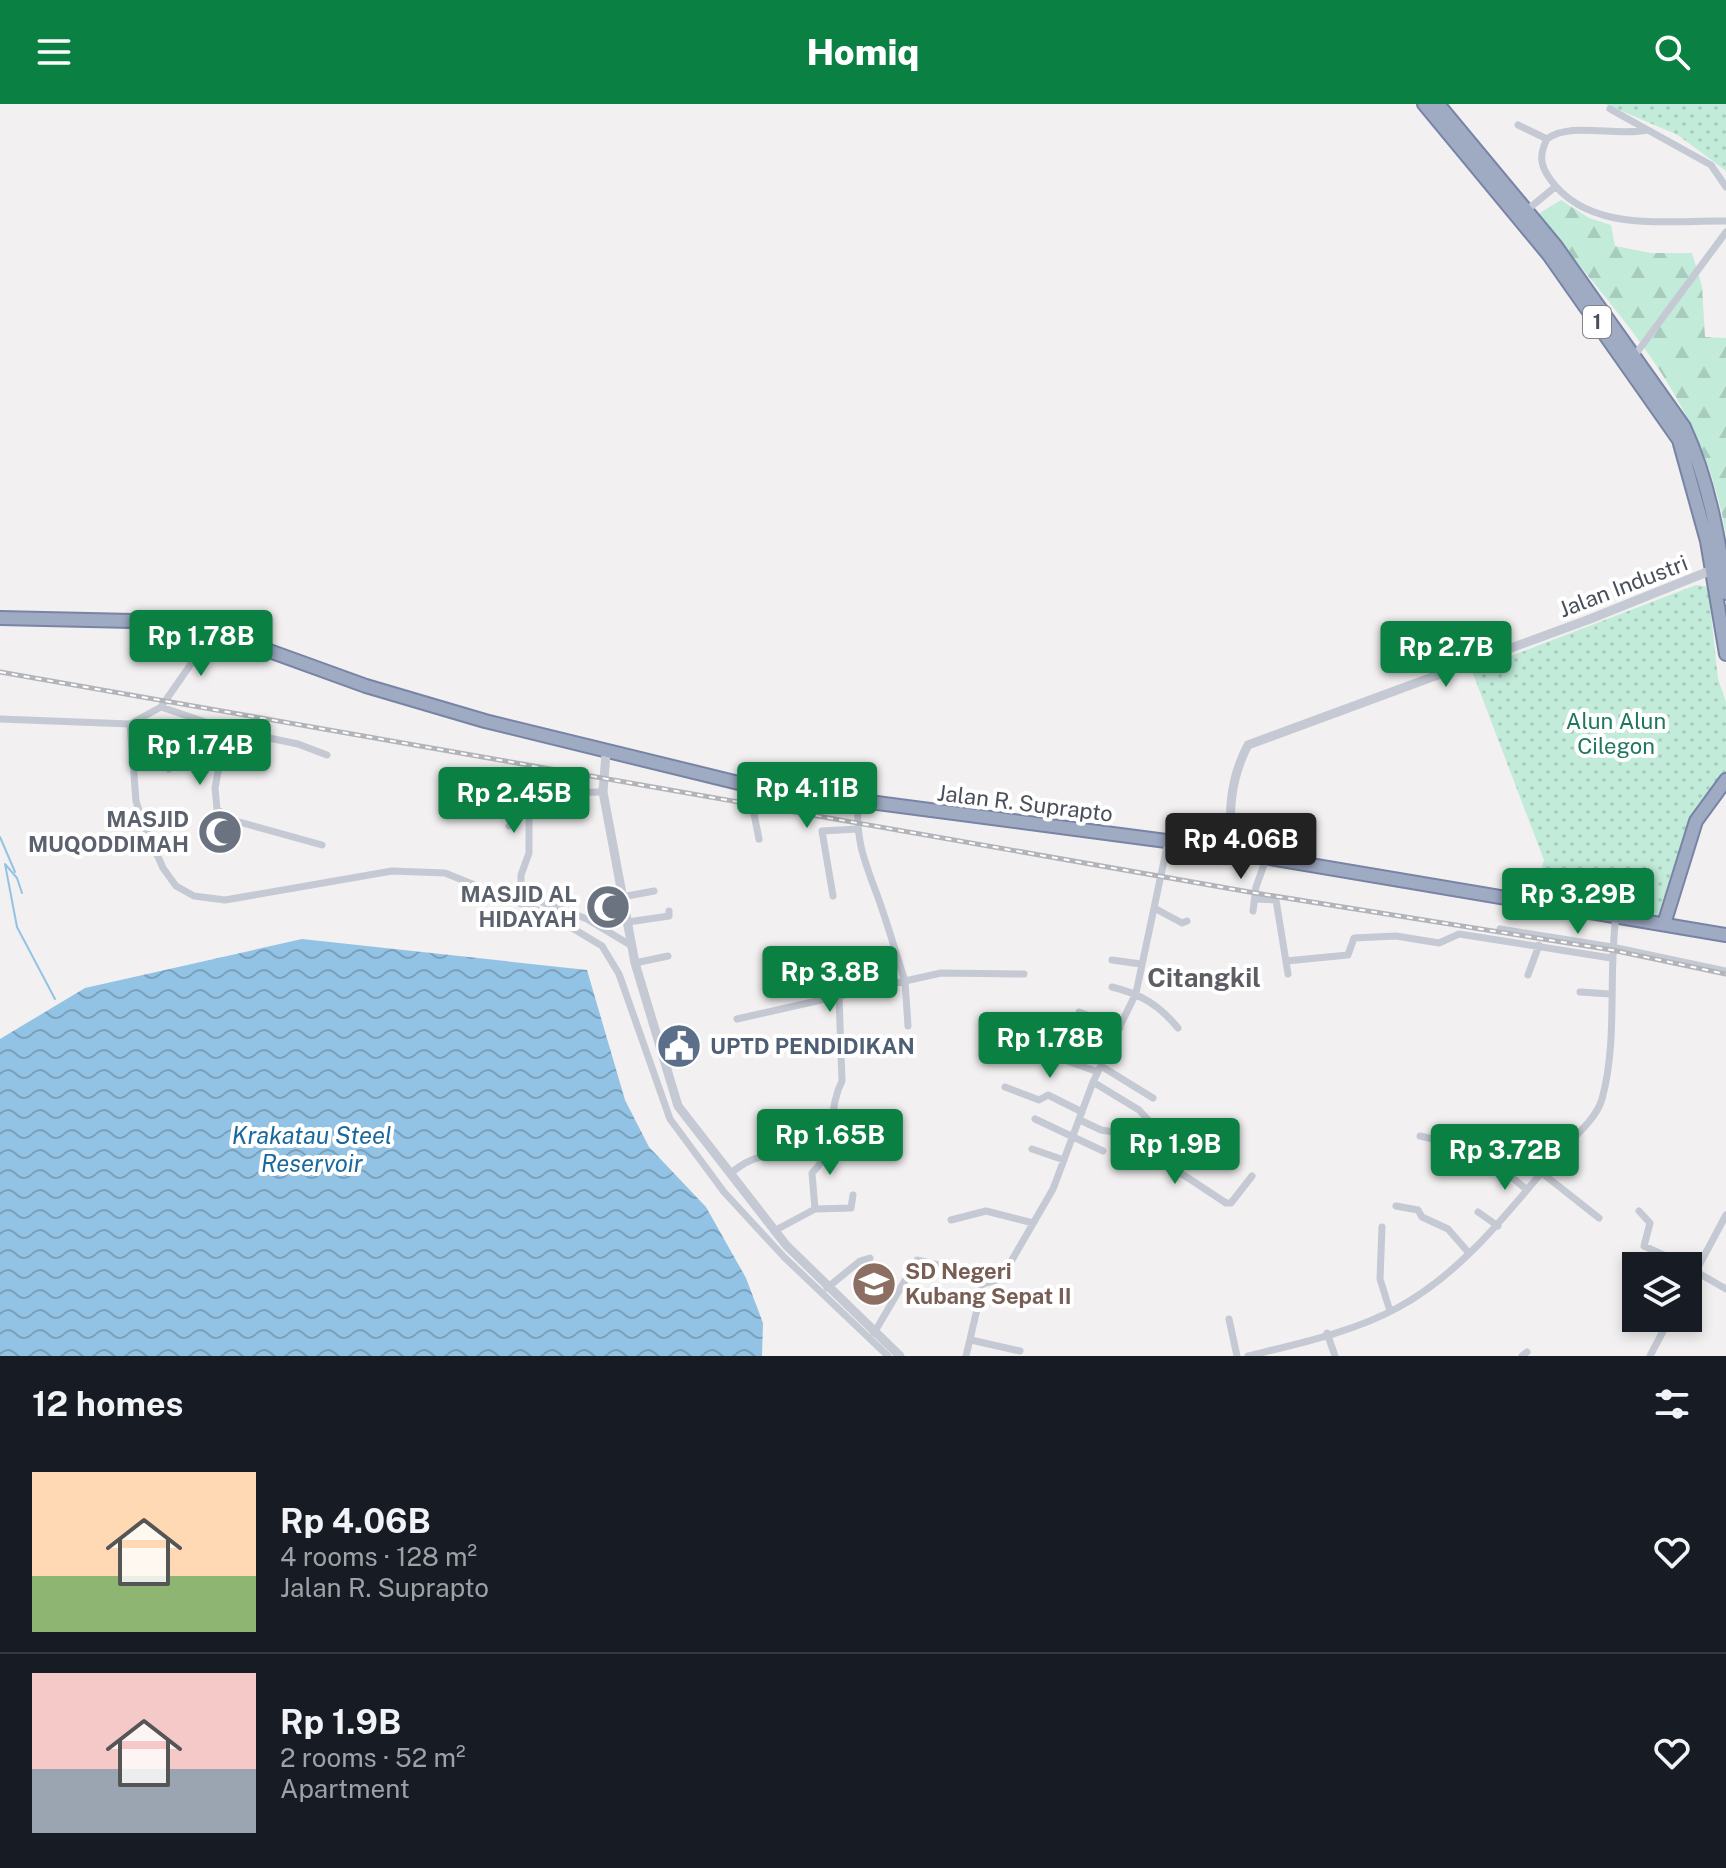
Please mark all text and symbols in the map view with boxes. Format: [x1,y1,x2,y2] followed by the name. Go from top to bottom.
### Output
[32,30,76,74] icon: menu
[1650,30,1694,74] icon: search
[807,31,919,73] text: Homiq
[1583,306,1611,338] road number: 1
[1555,550,1691,622] street label: Jalan Industri
[118,610,284,678] pin: Rp 1.78B
[148,620,254,651] text: Rp 1.78B
[1372,621,1520,689] pin: Rp 2.7B
[1398,631,1494,662] text: Rp 2.7B
[1566,708,1666,759] park label: Alun Alun Cilegon
[117,719,283,787] pin: Rp 1.74B
[147,729,253,760] text: Rp 1.74B
[724,762,890,830] pin: Rp 4.11B
[431,767,597,835] pin: Rp 2.45B
[755,772,859,803] text: Rp 4.11B
[456,777,572,808] text: Rp 2.45B
[936,779,1114,827] street label: Jalan R. Suprapto
[28,806,189,857] place label: MASJID MUQODDIMAH
[196,808,244,856] mosque icon: MASJID MUQODDIMAH
[1158,813,1324,881] pin: Rp 4.06B
[1183,823,1299,854] text: Rp 4.06B
[1495,868,1661,936] pin: Rp 3.29B
[1520,878,1636,909] text: Rp 3.29B
[461,881,577,932] place label: MASJID AL HIDAYAH
[584,883,632,931] mosque icon: MASJID AL HIDAYAH
[756,946,904,1014] pin: Rp 3.8B
[780,956,880,987] text: Rp 3.8B
[1147,962,1261,993] district label: Citangkil
[967,1012,1133,1080] pin: Rp 1.78B
[655,1022,703,1070] public building icon: UPTD PENDIDIKAN
[997,1022,1103,1053] text: Rp 1.78B
[710,1033,915,1059] place label: UPTD PENDIDIKAN
[747,1109,913,1177] pin: Rp 1.65B
[1101,1118,1249,1186] pin: Rp 1.9B
[775,1119,885,1150] text: Rp 1.65B
[232,1121,392,1177] water label: Krakatau Steel Reservoir
[1422,1124,1588,1192] pin: Rp 3.72B
[1129,1128,1221,1159] text: Rp 1.9B
[1449,1134,1561,1165] text: Rp 3.72B
[1622,1252,1702,1332] map controls
[1622,1252,1702,1332] button: layers
[905,1258,1072,1309] place label: SD Negeri Kubang Sepat II
[850,1260,898,1308] school or university icon: SD Negeri Kubang Sepat II
[1650,1382,1694,1426] icon: filters
[32,1384,183,1424] text: 12 homes
[280,1501,431,1541] text: Rp 4.06B
[96,1504,192,1600] icon: home
[1650,1530,1694,1574] icon: heart
[280,1541,477,1572] text: 4 rooms · 128 m²
[280,1572,489,1603] text: Jalan R. Suprapto
[280,1702,401,1742] text: Rp 1.9B
[96,1705,192,1801] icon: home
[1650,1731,1694,1775] icon: heart
[280,1742,466,1773] text: 2 rooms · 52 m²
[280,1773,410,1804] text: Apartment

